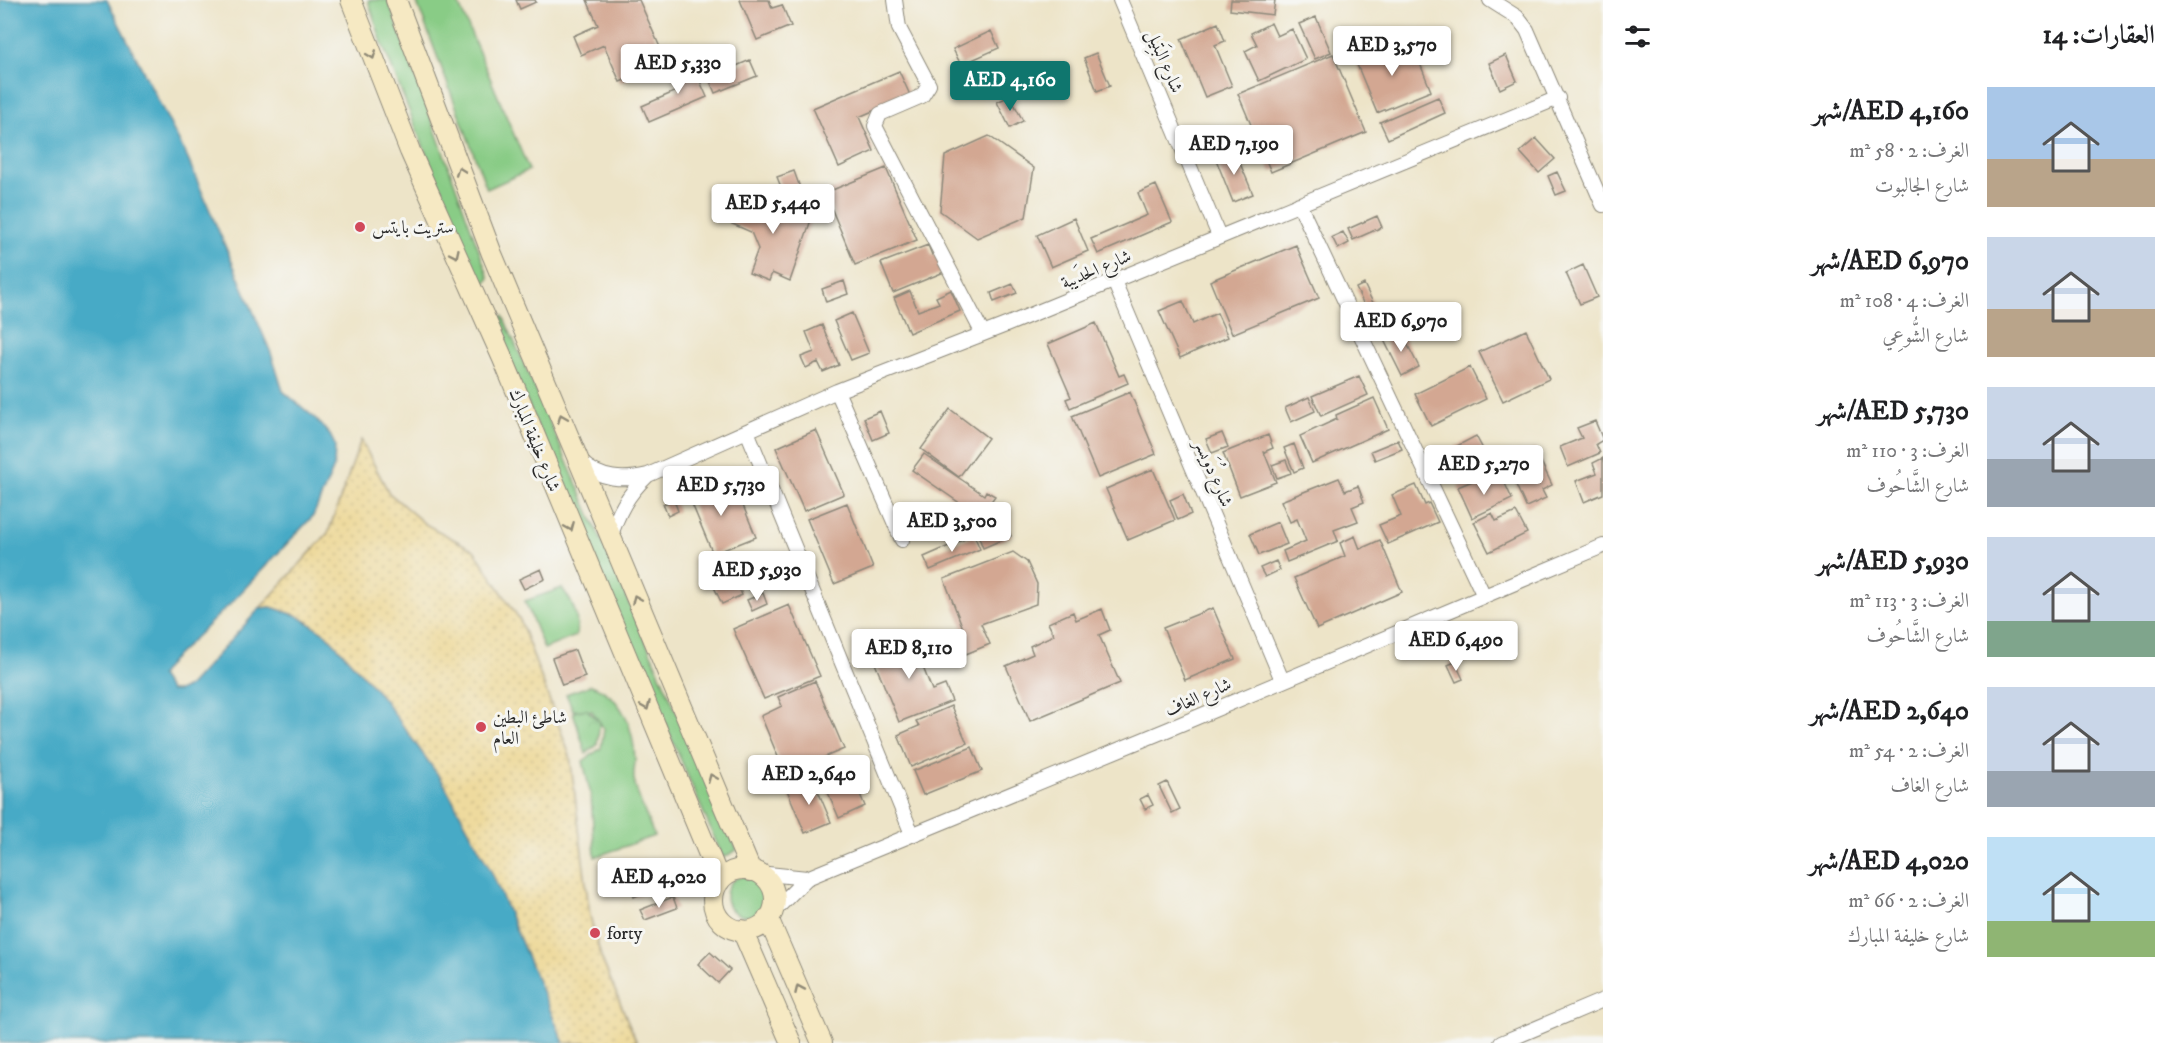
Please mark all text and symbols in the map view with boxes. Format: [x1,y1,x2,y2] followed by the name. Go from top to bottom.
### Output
[2043,19,2155,52] text: العقارات: 14
[1621,20,1654,53] icon: filters
[1138,25,1190,98] street label: شارع البَتِيل
[1323,26,1461,77] pin: AED 3,570
[1347,33,1437,58] text: AED 3,570
[609,44,747,95] pin: AED 5,330
[365,48,377,59] one-way arrow
[635,51,721,76] text: AED 5,330
[941,61,1079,112] pin: AED 4,160
[964,68,1056,93] text: AED 4,160
[1813,95,1969,128] text: AED 4,160/شهر
[2035,111,2107,183] icon: home
[1165,125,1303,176] pin: AED 7,190
[1189,132,1279,157] text: AED 7,190
[1849,139,1969,164] text: الغرف: 2 · 58 m²
[454,167,467,177] one-way arrow
[1875,174,1969,199] text: شارع الجالبوت
[704,184,842,235] pin: AED 5,440
[726,191,820,216] text: AED 5,440
[372,217,454,239] place label: ستريت بايتس
[353,220,367,234] marker: ستريت بايتس
[1057,243,1136,297] street label: شارع الحدَيبة
[1811,245,1969,278] text: AED 6,970/شهر
[448,247,460,258] one-way arrow
[2035,261,2107,333] icon: home
[1840,289,1969,314] text: الغرف: 4 · 108 m²
[1332,302,1470,353] pin: AED 6,970
[1354,309,1448,334] text: AED 6,970
[1882,324,1969,349] text: شارع الشُّوعِي
[501,386,565,496] street label: شارع خليفة المبارك
[1817,395,1969,428] text: AED 5,730/شهر
[2035,411,2107,483] icon: home
[557,413,569,424] one-way arrow
[1186,433,1242,512] street label: شارع دُوَيسر
[1846,439,1969,464] text: الغرف: 3 · 110 m²
[1415,445,1553,496] pin: AED 5,270
[1438,452,1530,477] text: AED 5,270
[652,466,790,517] pin: AED 5,730
[677,473,765,498] text: AED 5,730
[1867,474,1969,499] text: شارع الشَّاحُوف
[883,502,1021,553] pin: AED 3,500
[907,509,997,534] text: AED 3,500
[563,520,575,531] one-way arrow
[1816,545,1969,578] text: AED 5,930/شهر
[688,551,826,602] pin: AED 5,930
[712,558,802,583] text: AED 5,930
[2035,561,2107,633] icon: home
[1850,589,1969,614] text: الغرف: 3 · 113 m²
[631,594,643,605] one-way arrow
[1387,621,1525,672] pin: AED 6,490
[1867,624,1969,649] text: شارع الشَّاحُوف
[1409,628,1503,653] text: AED 6,490
[840,629,978,680] pin: AED 8,110
[866,636,952,661] text: AED 8,110
[1162,674,1236,725] street label: شارع الغاف
[1810,695,1969,728] text: AED 2,640/شهر
[639,700,651,711] one-way arrow
[493,707,567,754] place label: شاطئ البطين العام
[2035,711,2107,783] icon: home
[474,720,488,734] marker: شاطئ البطين العام
[1849,739,1969,764] text: الغرف: 2 · 54 m²
[740,755,878,806] pin: AED 2,640
[762,762,856,787] text: AED 2,640
[707,774,719,785] one-way arrow
[1891,774,1969,799] text: شارع الغاف
[1809,845,1969,878] text: AED 4,020/شهر
[590,858,728,909] pin: AED 4,020
[2035,861,2107,933] icon: home
[612,865,706,890] text: AED 4,020
[1849,889,1969,914] text: الغرف: 2 · 66 m²
[607,923,643,945] place label: forty
[1848,924,1969,949] text: شارع خليفة المبارك
[588,926,602,940] marker: forty
[794,985,806,996] one-way arrow

